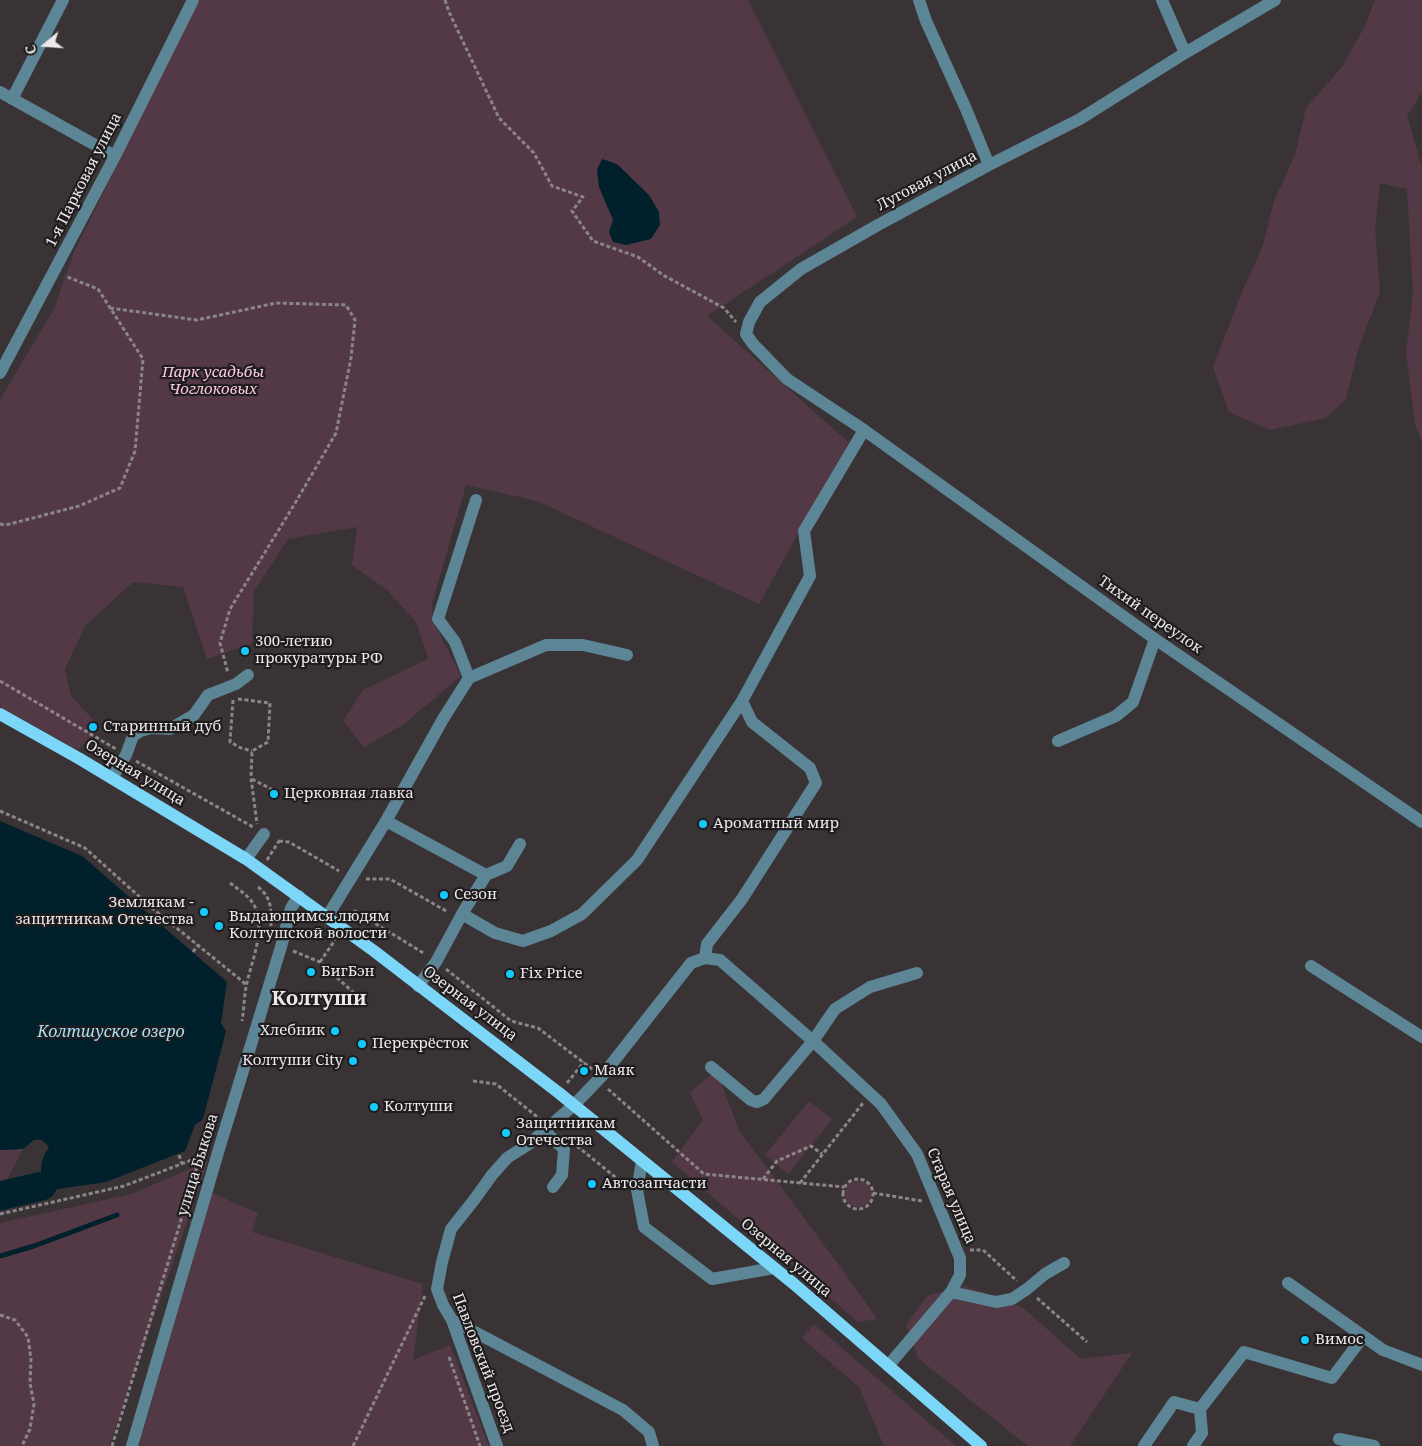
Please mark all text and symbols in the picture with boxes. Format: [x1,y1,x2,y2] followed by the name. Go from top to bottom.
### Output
[20,20,70,70] north arrow
[20,42,41,57] text: С
[42,110,126,250] street label: 1-я Парковая улица
[874,147,980,215] street label: Луговая улица
[162,364,264,399] park label: Парк усадьбы Чоглоковых
[1094,572,1206,658] street label: Тихий переулок
[255,633,383,668] place label: 300-летию прокуратуры РФ
[239,645,251,657] marker: 300-летию прокуратуры РФ
[103,718,221,736] place label: Старинный дуб
[87,721,99,733] marker: Старинный дуб
[82,736,188,810] street label: Озерная улица
[284,785,414,803] place label: Церковная лавка
[268,788,280,800] marker: Церковная лавка
[713,815,839,833] place label: Ароматный мир
[697,818,709,830] marker: Ароматный мир
[454,886,497,904] place label: Сезон
[438,889,450,901] marker: Сезон
[15,894,194,929] place label: Землякам - защитникам Отечества
[198,906,210,918] marker: Землякам - защитникам Отечества
[229,908,390,943] place label: Выдающимся людям Колтушской волости
[213,920,225,932] marker: Выдающимся людям Колтушской волости
[321,963,375,981] place label: БигБэн
[419,963,521,1045] street label: Озерная улица
[520,965,583,983] place label: Fix Price
[305,966,317,978] marker: БигБэн
[504,968,516,980] marker: Fix Price
[272,987,366,1011] district label: Колтуши
[37,1022,185,1042] water label: Колтшуское озеро
[260,1022,325,1040] place label: Хлебник
[329,1025,341,1037] marker: Хлебник
[372,1035,469,1053] place label: Перекрёсток
[356,1038,368,1050] marker: Перекрёсток
[242,1052,343,1070] place label: Колтуши City
[347,1055,359,1067] marker: Колтуши City
[594,1062,634,1080] place label: Маяк
[578,1065,590,1077] marker: Маяк
[384,1098,453,1116] place label: Колтуши
[368,1101,380,1113] marker: Колтуши
[174,1112,222,1218] street label: улица Быкова
[516,1115,616,1150] place label: Защитникам Отечества
[500,1127,512,1139] marker: Защитникам Отечества
[923,1145,979,1247] street label: Старая улица
[602,1175,707,1193] place label: Автозапчасти
[586,1178,598,1190] marker: Автозапчасти
[737,1215,835,1301] street label: Озерная улица
[448,1291,518,1435] street label: Павловский проезд
[1315,1331,1363,1349] place label: Вимос
[1299,1334,1311,1346] marker: Вимос

